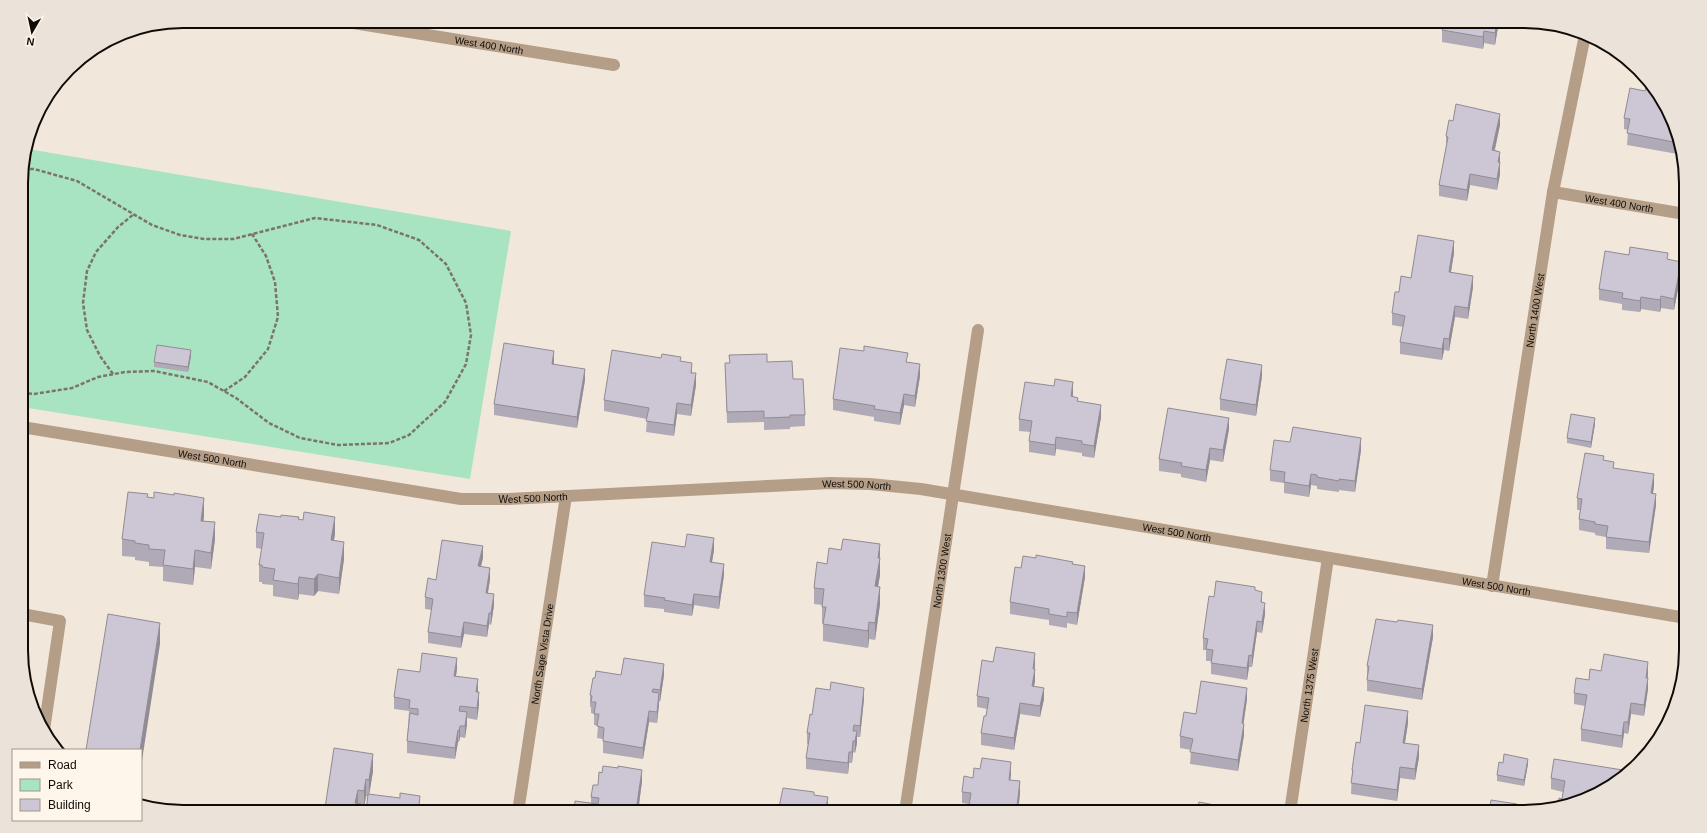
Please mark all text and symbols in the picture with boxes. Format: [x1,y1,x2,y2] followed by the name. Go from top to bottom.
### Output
[12,12,52,52] north arrow
[454,34,524,56] street label: West 400 North
[26,35,35,48] text: N
[1584,192,1654,215] street label: West 400 North
[1524,272,1546,348] street label: North 1400 West
[177,448,247,470] street label: West 500 North
[822,478,892,492] street label: West 500 North
[498,491,568,505] street label: West 500 North
[1142,521,1212,544] street label: West 500 North
[931,533,953,609] street label: North 1300 West
[1461,575,1531,598] street label: West 500 North
[529,602,556,705] street label: North Sage Vista Drive
[1298,647,1320,723] street label: North 1375 West
[12,749,142,821] legend
[48,758,77,772] text: Road
[48,778,74,792] text: Park
[48,798,91,812] text: Building

